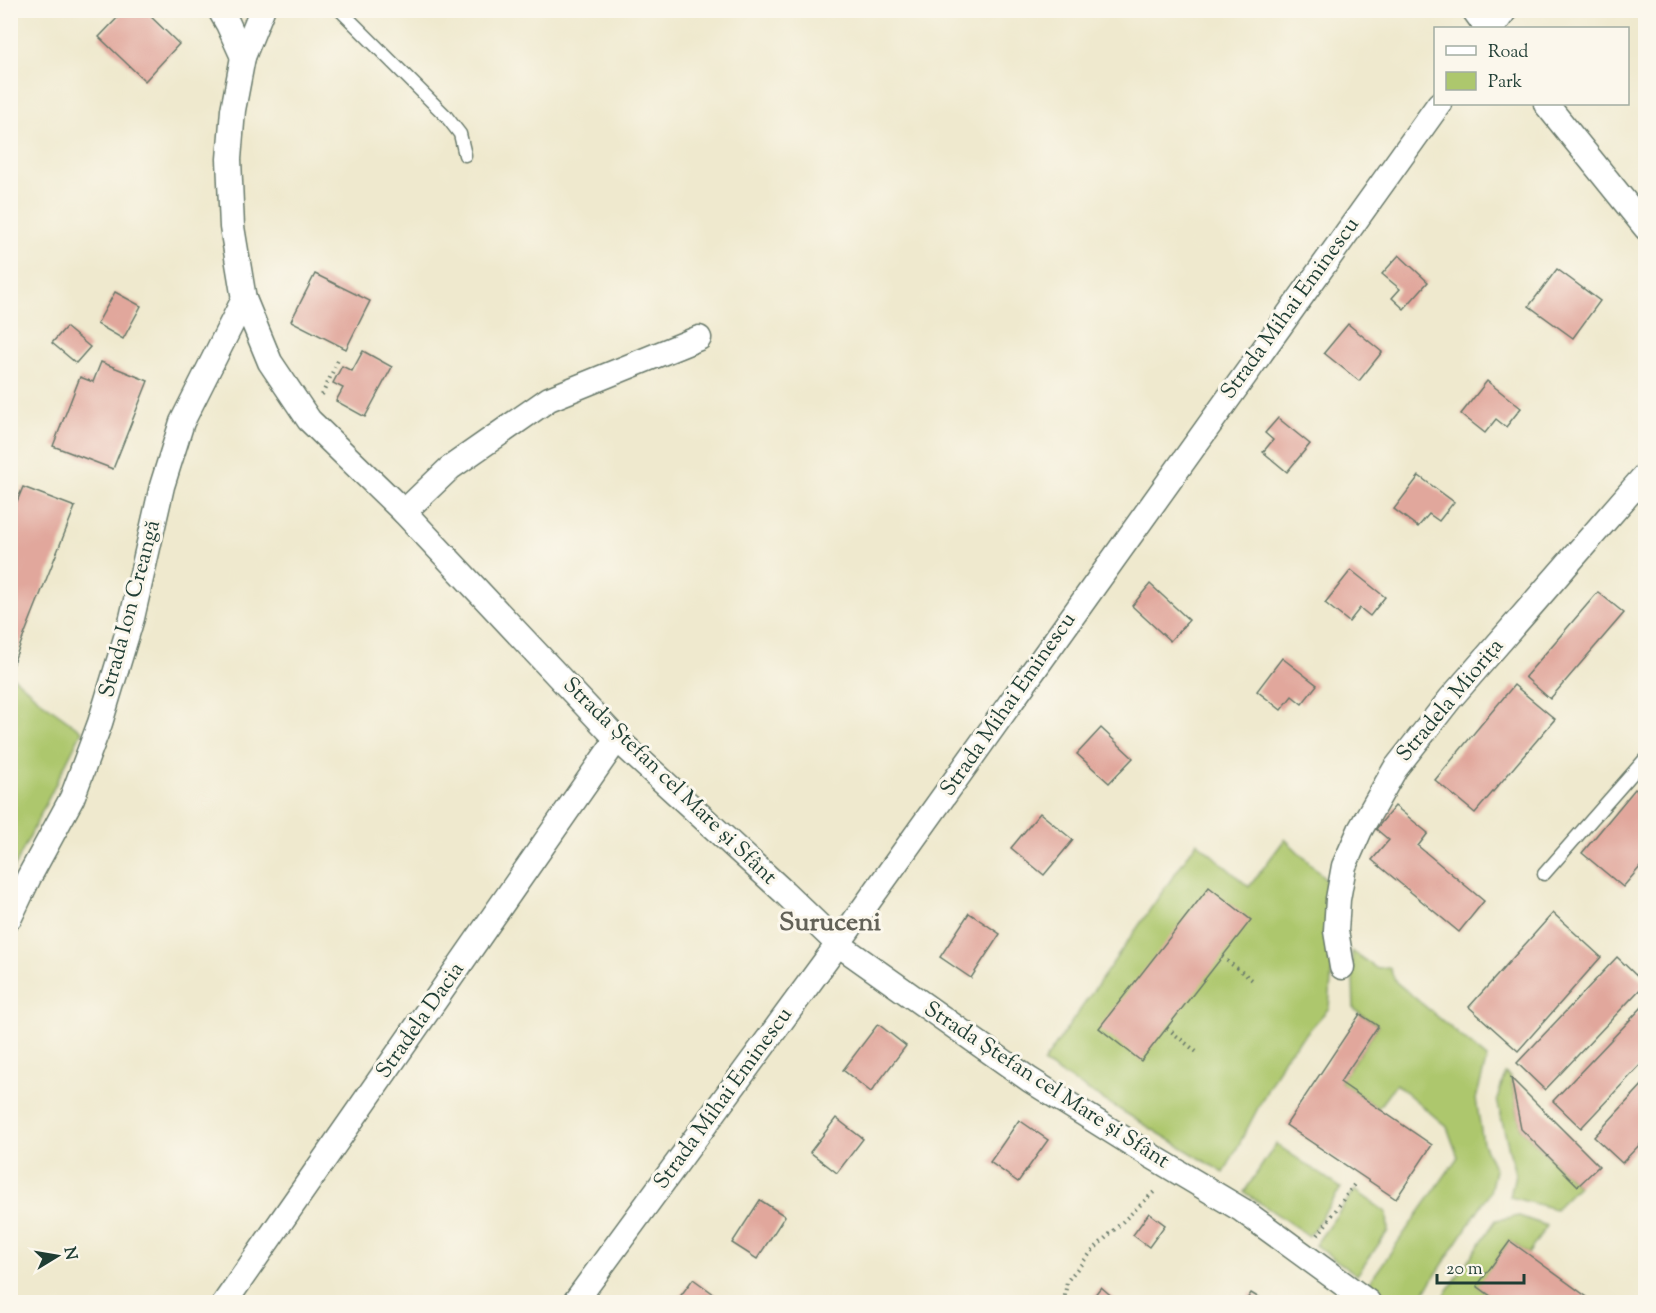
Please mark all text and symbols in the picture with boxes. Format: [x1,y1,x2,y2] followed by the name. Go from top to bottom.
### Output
[1434,27,1629,105] legend
[1488,40,1528,66] text: Road
[1488,70,1523,96] text: Park
[1214,211,1368,407] street label: Strada Mihai Eminescu
[92,517,170,701] street label: Strada Ion Creangă
[933,606,1085,804] street label: Strada Mihai Eminescu
[1390,632,1512,770] street label: Stradela Miorița
[555,671,784,894] street label: Strada Ștefan cel Mare și Sfânt
[779,905,882,942] district label: Suruceni
[369,956,473,1086] street label: Stradela Dacia
[917,994,1176,1178] street label: Strada Ștefan cel Mare și Sfânt
[647,1001,801,1197] street label: Strada Mihai Eminescu
[27,1226,87,1286] north arrow
[57,1245,82,1262] text: N
[1437,1247,1524,1285] scale bar
[1446,1257,1483,1283] text: 20 m

